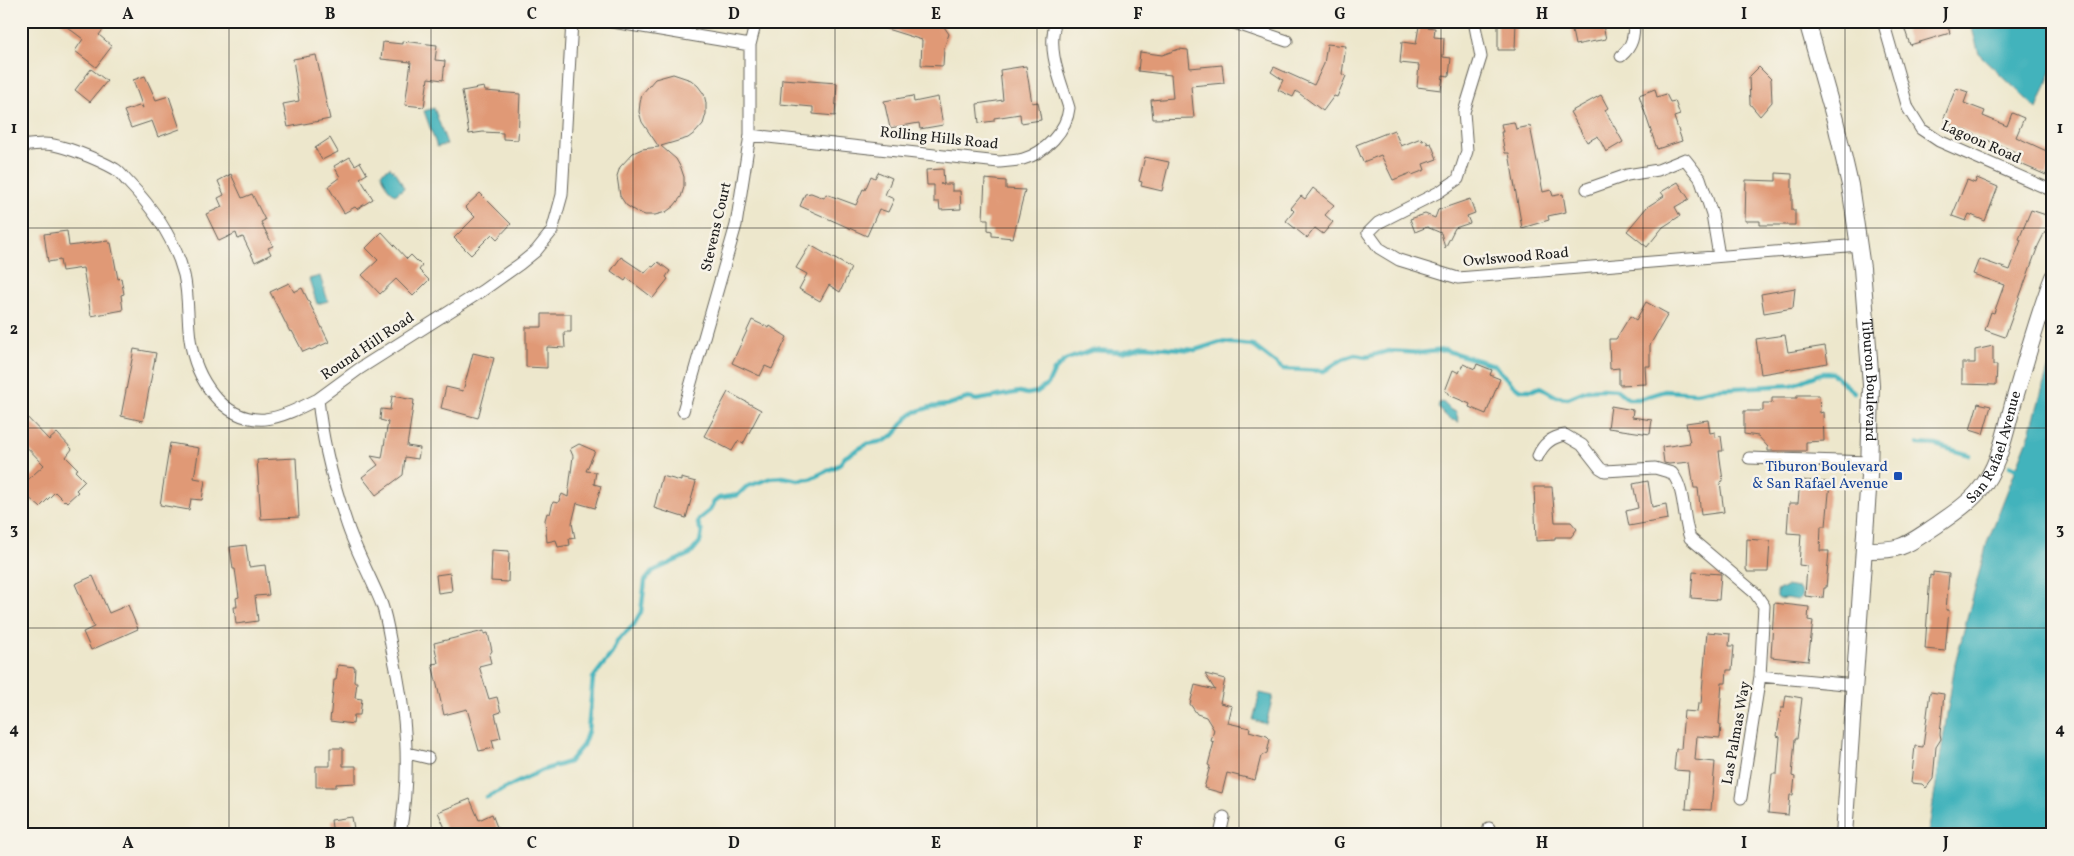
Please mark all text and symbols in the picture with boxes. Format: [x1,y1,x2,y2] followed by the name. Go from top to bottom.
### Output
[122,4,134,26] text: A
[325,4,336,26] text: B
[527,4,537,26] text: C
[728,4,740,26] text: D
[931,4,941,26] text: E
[1133,4,1143,26] text: F
[1334,4,1346,26] text: G
[1536,4,1548,26] text: H
[1741,4,1747,26] text: I
[1942,4,1949,26] text: J
[1938,116,2024,170] street label: Lagoon Road
[11,118,17,140] text: 1
[2057,118,2063,140] text: 1
[879,122,999,156] street label: Rolling Hills Road
[696,180,738,274] street label: Stevens Court
[1462,243,1570,273] street label: Owlswood Road
[317,308,419,386] street label: Round Hill Road
[1855,318,1882,442] street label: Tiburon Boulevard
[10,319,18,341] text: 2
[2056,319,2064,341] text: 2
[1962,388,2027,509] street label: San Rafael Avenue
[1752,457,1888,495] place label: Tiburon Boulevard & San Rafael Avenue
[1892,470,1904,482] marker: Tiburon Boulevard & San Rafael Avenue
[10,519,18,541] text: 3
[2056,519,2064,541] text: 3
[1718,680,1756,786] street label: Las Palmas Way
[9,719,19,741] text: 4
[2055,719,2065,741] text: 4
[122,833,134,855] text: A
[325,833,336,855] text: B
[527,833,537,855] text: C
[728,833,740,855] text: D
[931,833,941,855] text: E
[1133,833,1143,855] text: F
[1334,833,1346,855] text: G
[1536,833,1548,855] text: H
[1741,833,1747,855] text: I
[1942,833,1949,855] text: J

